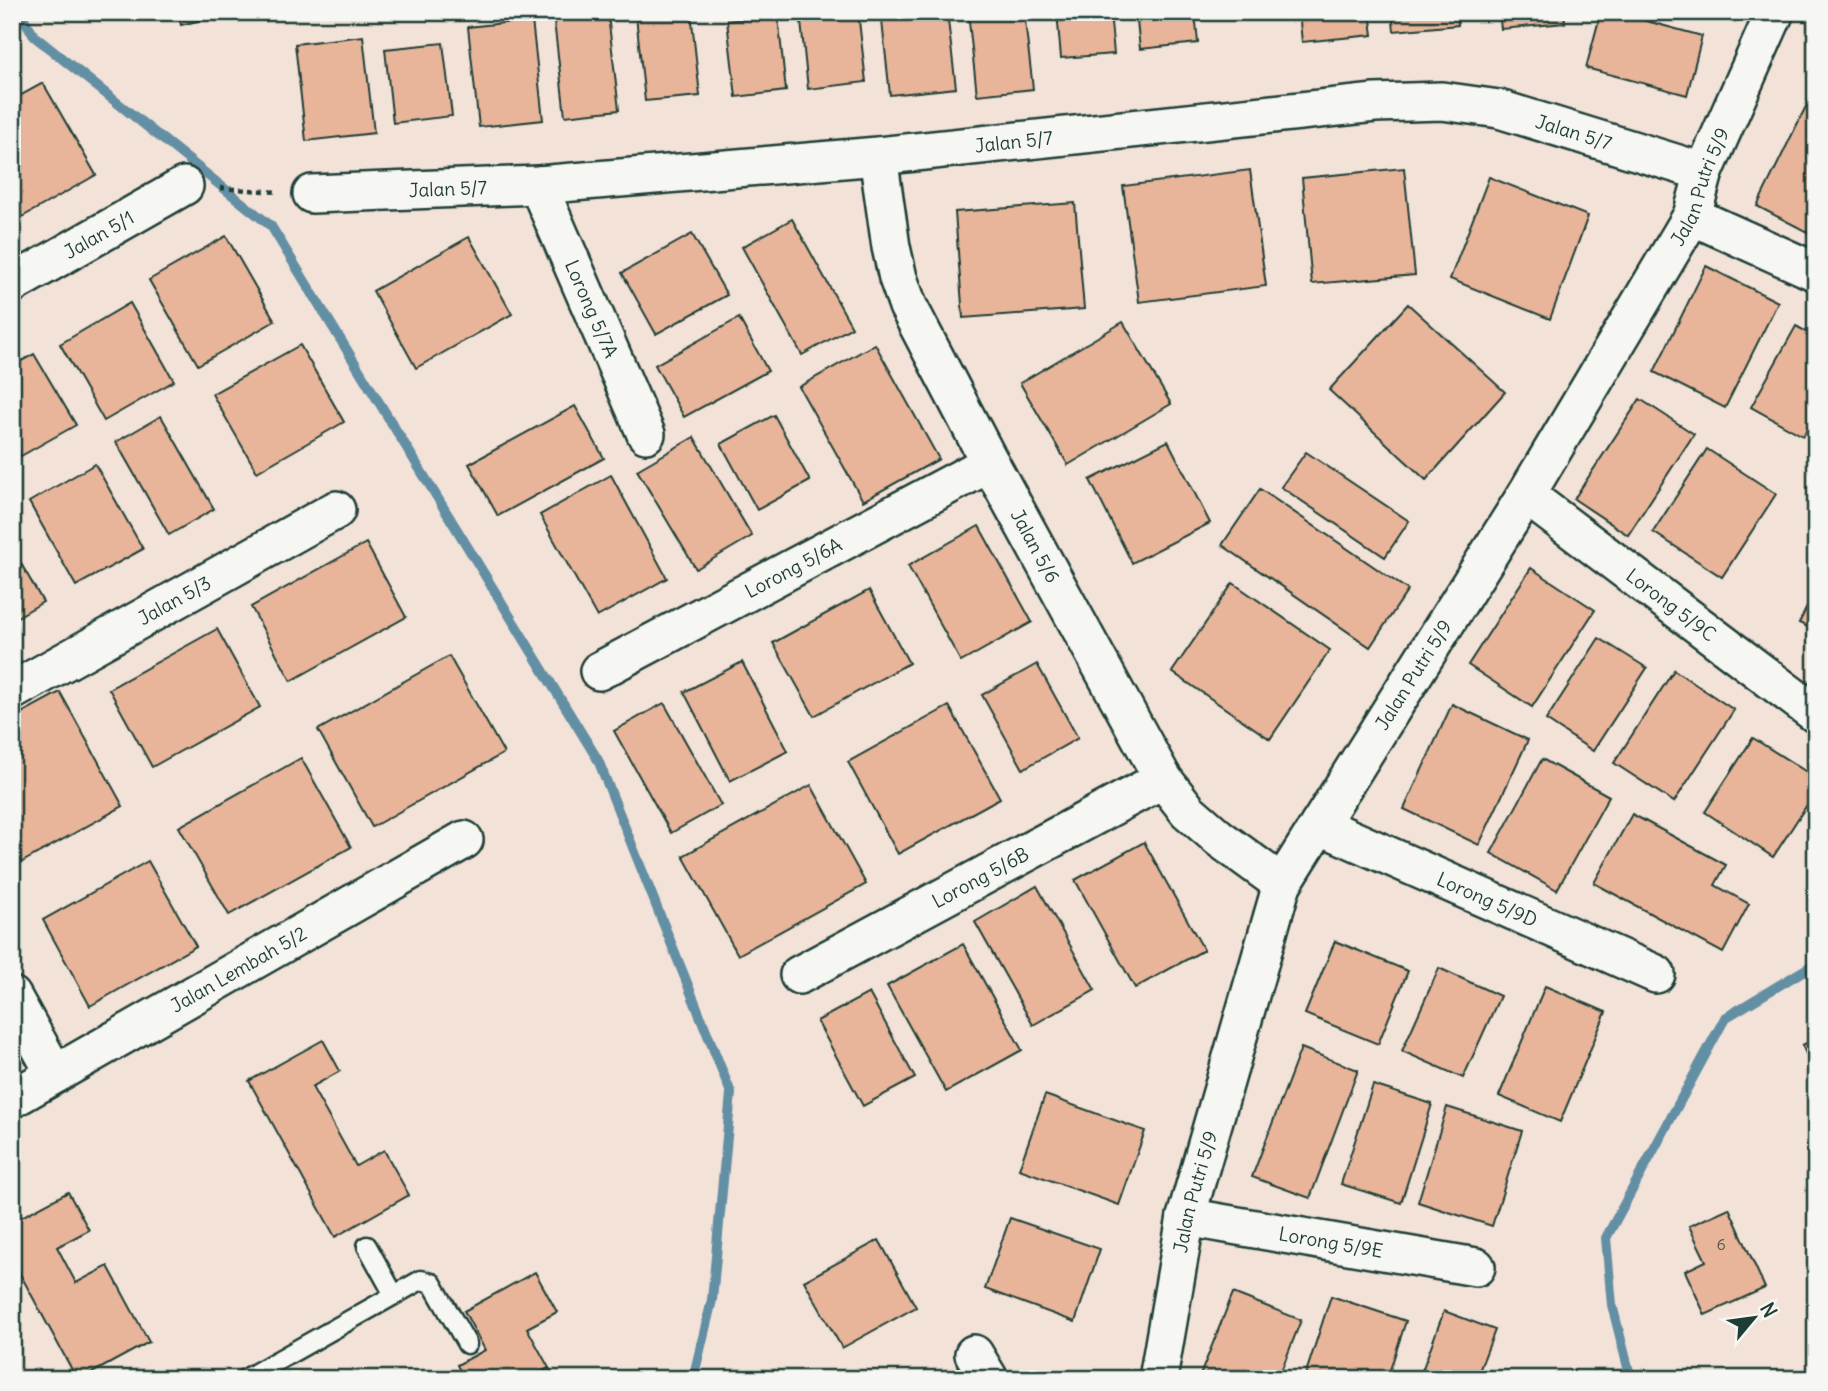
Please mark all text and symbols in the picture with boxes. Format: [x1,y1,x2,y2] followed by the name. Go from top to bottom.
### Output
[1533,109,1615,155] street label: Jalan 5/7
[1665,124,1734,250] street label: Jalan Putri 5/9
[974,125,1054,158] street label: Jalan 5/7
[408,175,487,202] street label: Jalan 5/7
[60,205,138,264] street label: Jalan 5/1
[560,256,623,361] street label: Lorong 5/7A
[1006,505,1065,587] street label: Jalan 5/6
[741,532,846,603] street label: Lorong 5/6A
[1622,563,1721,646] street label: Lorong 5/9C
[134,570,215,630] street label: Jalan 5/3
[1370,615,1457,734] street label: Jalan Putri 5/9
[928,842,1033,913] street label: Lorong 5/6B
[1433,867,1541,932] street label: Lorong 5/9D
[166,921,311,1018] street label: Jalan Lembah 5/2
[1168,1128,1222,1255] street label: Jalan Putri 5/9
[1277,1221,1385,1263] street label: Lorong 5/9E
[1716,1234,1726,1254] house number: 6
[1720,1282,1790,1352] north arrow
[1755,1298,1783,1321] text: N

